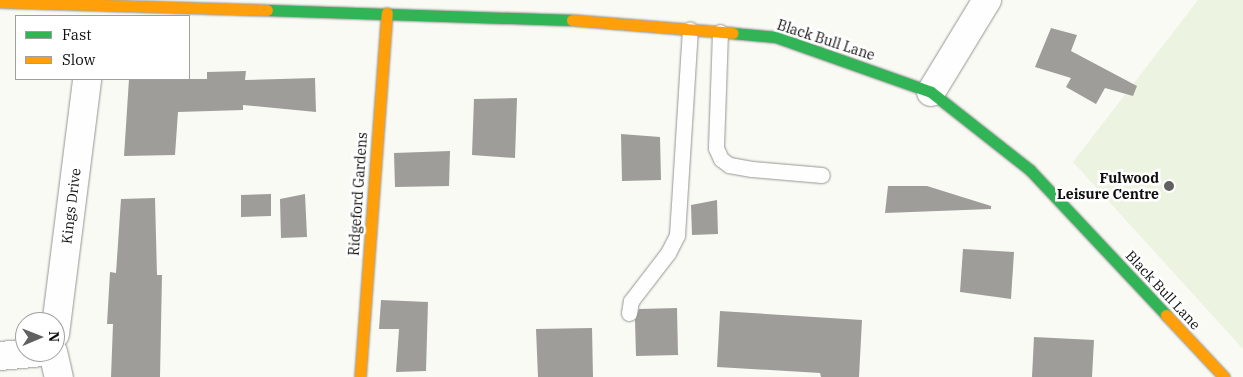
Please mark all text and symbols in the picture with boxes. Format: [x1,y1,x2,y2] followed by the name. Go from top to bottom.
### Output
[15,15,190,80] legend
[775,16,877,64] street label: Black Bull Lane
[62,25,92,44] text: Fast
[62,50,95,69] text: Slow
[345,132,371,256] street label: Ridgeford Gardens
[58,167,84,245] street label: Kings Drive
[1057,170,1159,202] place label: Fulwood Leisure Centre
[1163,180,1175,192] marker: Fulwood Leisure Centre
[1122,247,1204,333] street label: Black Bull Lane
[15,312,65,362] north arrow
[45,331,63,342] text: N

